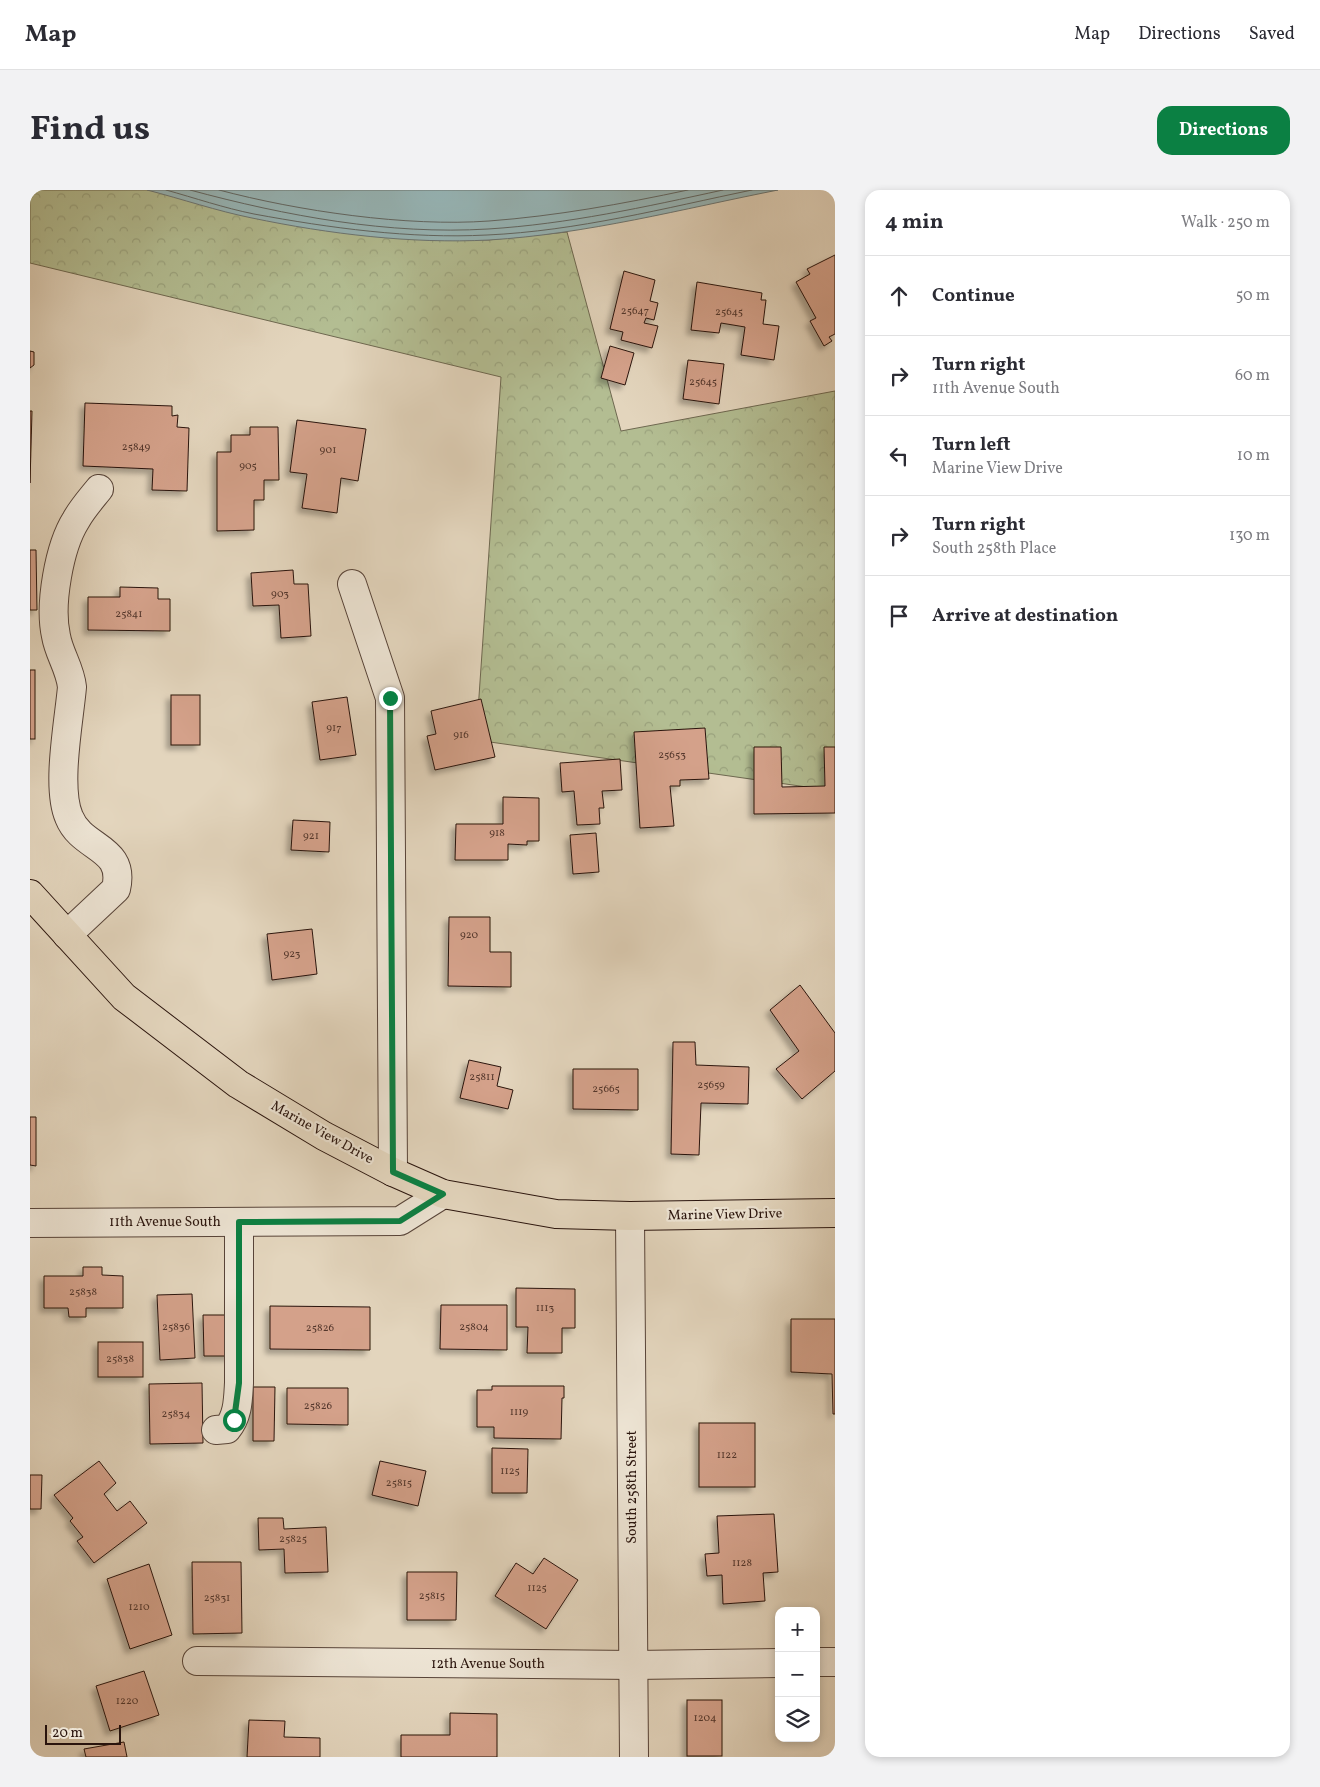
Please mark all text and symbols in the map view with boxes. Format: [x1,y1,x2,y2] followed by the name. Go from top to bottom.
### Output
[25,18,76,52] text: Map
[1074,22,1110,47] text: Map
[1138,22,1221,47] text: Directions
[1249,22,1295,47] text: Saved
[30,106,150,154] text: Find us
[1157,106,1290,155] button: Directions
[885,208,944,237] text: 4 min
[1181,212,1270,234] text: Walk · 250 m
[885,282,913,310] icon: ahead
[932,283,1015,309] text: Continue
[1236,285,1270,307] text: 50 m
[621,304,649,319] house number: 25647
[715,305,743,320] house number: 25645
[932,352,1025,378] text: Turn right
[885,362,913,390] icon: right
[1235,365,1270,387] text: 60 m
[689,375,717,390] house number: 25645
[932,378,1060,400] text: 11th Avenue South
[932,432,1011,458] text: Turn left
[122,440,150,455] house number: 25849
[885,442,913,470] icon: left
[320,443,336,458] house number: 901
[1237,445,1270,467] text: 10 m
[932,458,1063,480] text: Marine View Drive
[239,459,257,474] house number: 905
[932,512,1025,538] text: Turn right
[885,522,913,550] icon: right
[1229,525,1270,547] text: 130 m
[932,538,1056,560] text: South 258th Place
[271,587,289,602] house number: 903
[885,602,913,630] icon: arrive
[932,603,1118,629] text: Arrive at destination
[115,607,143,622] house number: 25841
[379,687,402,710] route end
[326,721,342,736] house number: 917
[453,728,469,743] house number: 916
[658,748,686,763] house number: 25653
[489,826,505,841] house number: 918
[303,829,319,844] house number: 921
[460,928,478,943] house number: 920
[284,947,301,962] house number: 923
[469,1070,495,1085] house number: 25811
[697,1078,725,1093] house number: 25659
[592,1082,620,1097] house number: 25665
[267,1097,377,1169] street label: Marine View Drive
[668,1204,783,1225] street label: Marine View Drive
[109,1213,221,1232] street label: 11th Avenue South
[69,1285,97,1300] house number: 25838
[536,1301,555,1316] house number: 1113
[162,1320,190,1335] house number: 25836
[459,1320,489,1335] house number: 25804
[306,1321,335,1336] house number: 25826
[106,1352,134,1367] house number: 25838
[304,1399,333,1414] house number: 25826
[510,1405,529,1420] house number: 1119
[162,1407,191,1422] house number: 25834
[223,1409,246,1432] route start
[623,1430,642,1544] street label: South 258th Street
[717,1448,737,1463] house number: 1122
[500,1464,520,1479] house number: 1125
[386,1476,412,1491] house number: 25815
[279,1532,307,1547] house number: 25825
[732,1556,752,1571] house number: 1128
[527,1581,547,1596] house number: 1125
[419,1589,445,1604] house number: 25815
[204,1591,230,1606] house number: 25831
[128,1600,150,1615] house number: 1210
[775,1607,820,1742] map controls
[775,1607,820,1652] button: +
[775,1652,820,1697] button: −
[431,1655,545,1674] street label: 12th Avenue South
[116,1694,139,1709] house number: 1220
[775,1697,820,1742] button: layers
[694,1711,717,1726] house number: 1204
[45,1722,121,1745] scale bar
[52,1724,83,1743] text: 20 m

